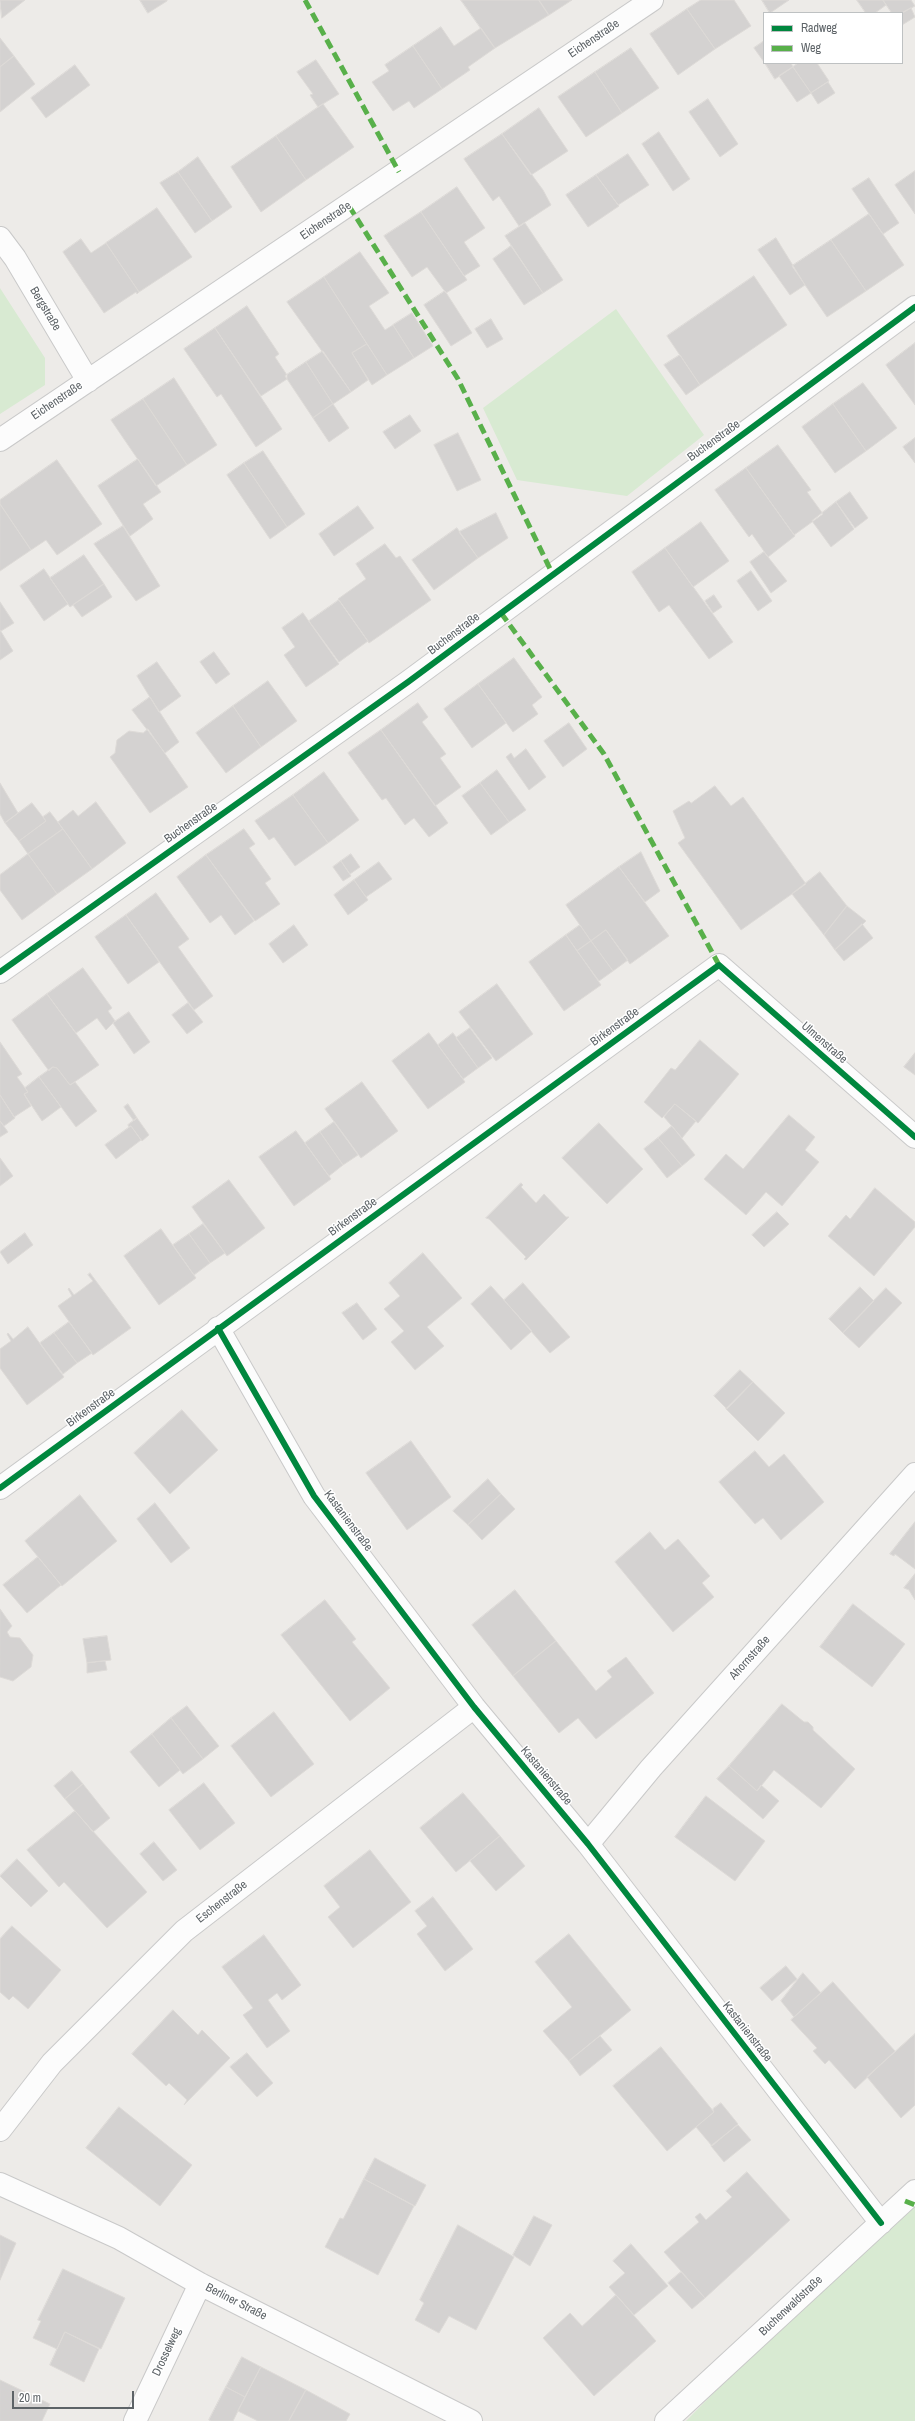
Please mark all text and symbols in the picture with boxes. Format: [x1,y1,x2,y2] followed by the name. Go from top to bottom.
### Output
[763,12,903,64] legend
[566,17,622,61] street label: Eichenstraße
[801,20,837,36] text: Radweg
[801,40,821,56] text: Weg
[298,199,354,243] street label: Eichenstraße
[26,284,64,334] street label: Bergstraße
[29,379,85,423] street label: Eichenstraße
[685,417,743,465] street label: Buchenstraße
[425,610,483,658] street label: Buchenstraße
[162,800,220,846] street label: Buchenstraße
[588,1005,642,1049] street label: Birkenstraße
[798,1019,850,1067] street label: Ulmenstraße
[326,1195,380,1239] street label: Birkenstraße
[64,1386,118,1430] street label: Birkenstraße
[321,1488,375,1554] street label: Kastanienstraße
[727,1633,773,1683] street label: Ahornstraße
[517,1744,575,1808] street label: Kastanienstraße
[194,1878,250,1926] street label: Eschenstraße
[719,1999,775,2065] street label: Kastanienstraße
[756,2273,826,2339] street label: Buchenwaldstraße
[203,2280,269,2324] street label: Berliner Straße
[150,2326,184,2378] street label: Drosselweg
[14,2383,136,2409] scale bar
[19,2390,41,2406] text: 20 m

